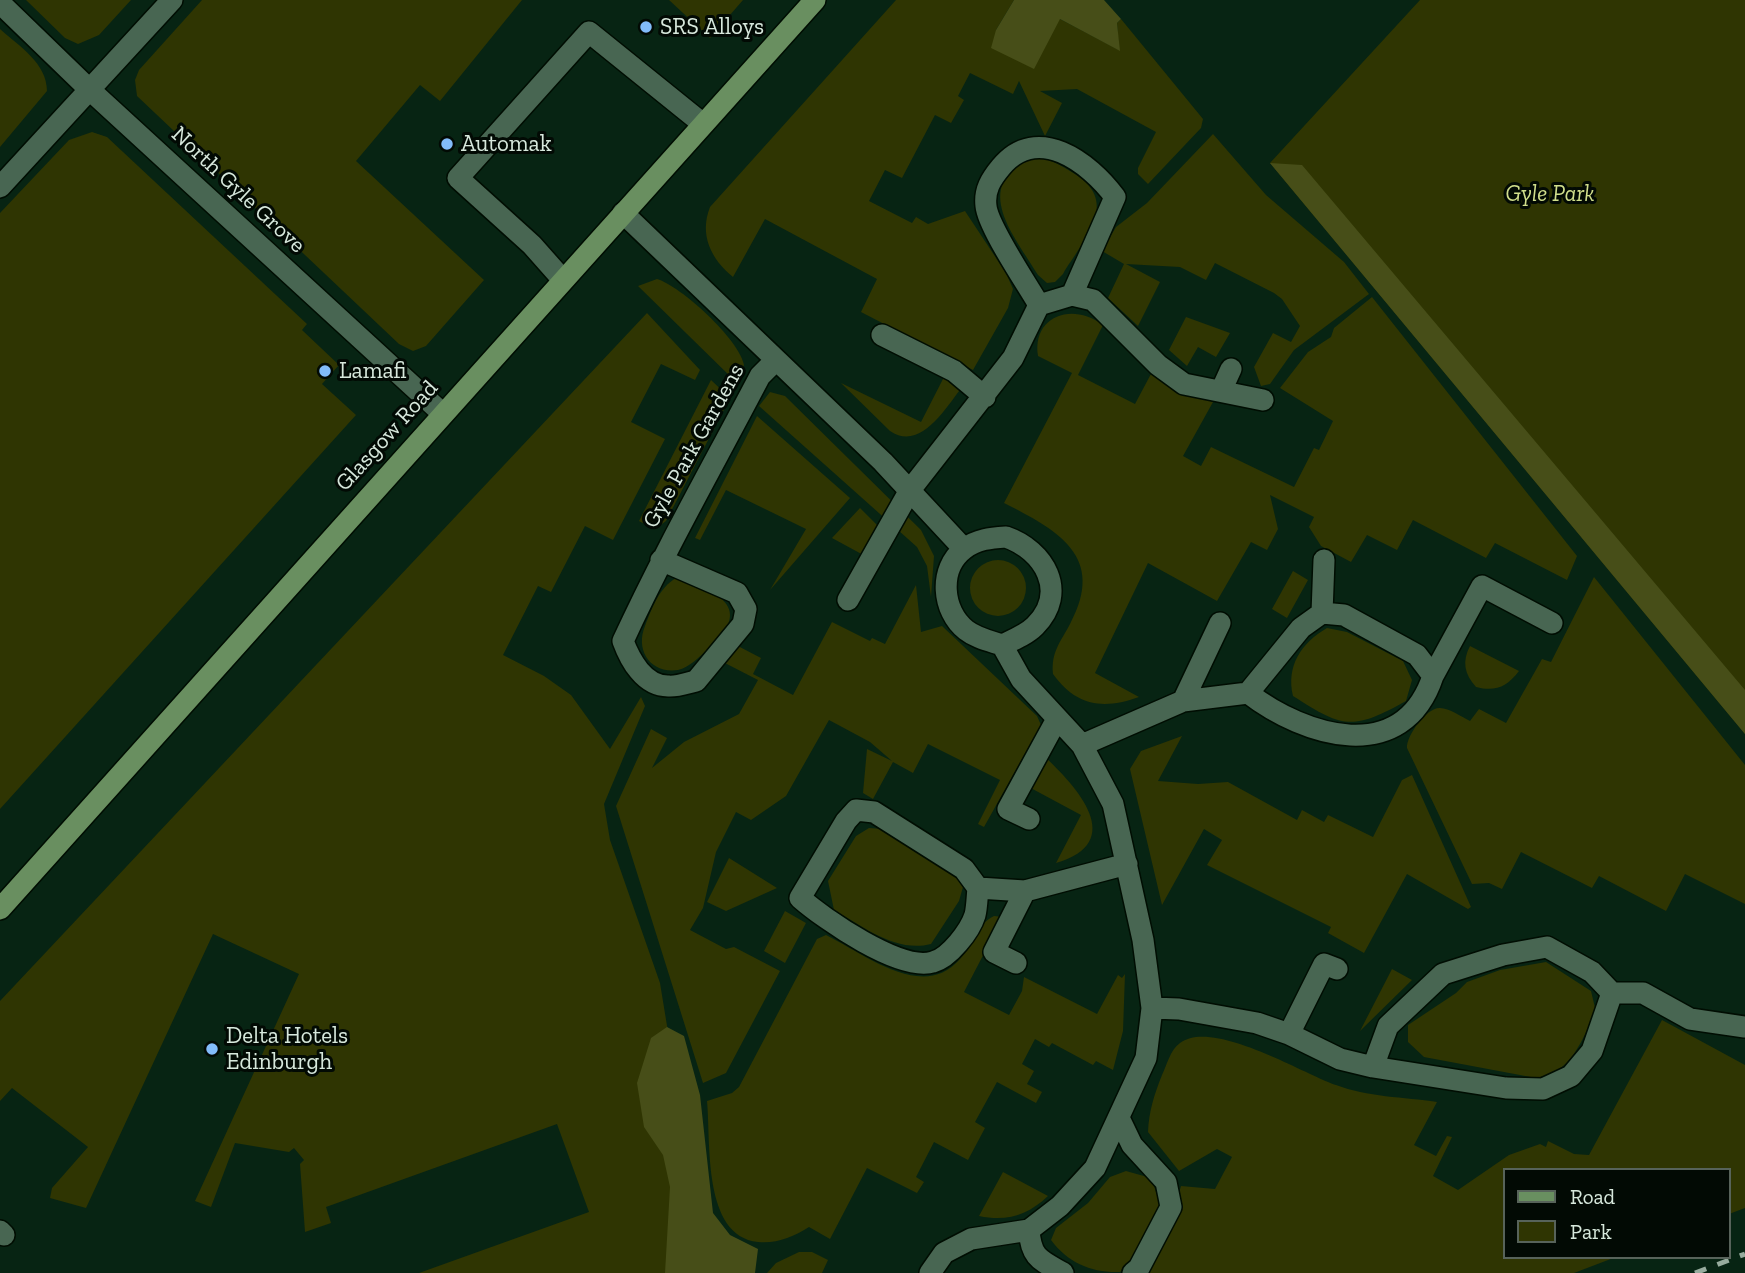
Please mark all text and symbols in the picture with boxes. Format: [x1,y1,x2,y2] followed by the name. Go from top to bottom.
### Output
[660,13,764,41] place label: SRS Alloys
[638,19,654,35] marker: SRS Alloys
[165,121,311,259] street label: North Gyle Grove
[461,130,552,158] place label: Automak
[439,136,455,152] marker: Automak
[1505,180,1595,208] park label: Gyle Park
[339,357,407,385] place label: Lamafi
[637,359,751,533] street label: Gyle Park Gardens
[317,363,333,379] marker: Lamafi
[330,375,444,497] street label: Glasgow Road
[226,1022,348,1076] place label: Delta Hotels Edinburgh
[204,1041,220,1057] marker: Delta Hotels Edinburgh
[1504,1168,1731,1259] legend
[1570,1184,1615,1209] text: Road
[1570,1219,1612,1244] text: Park

